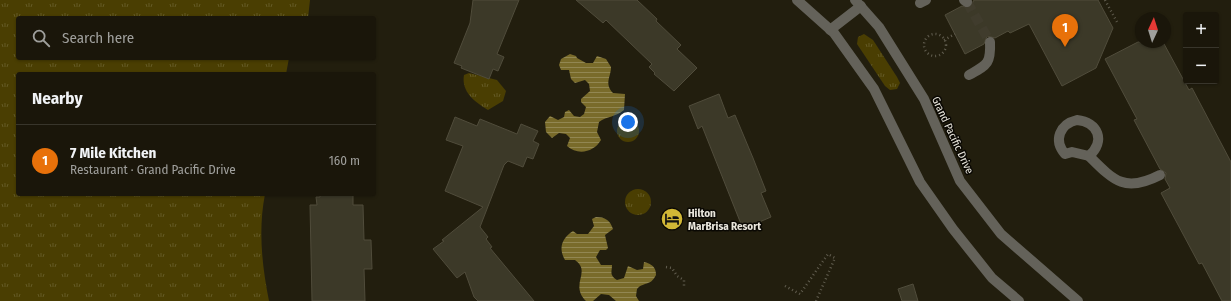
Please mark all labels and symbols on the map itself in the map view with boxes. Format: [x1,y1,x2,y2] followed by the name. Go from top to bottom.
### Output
[1135,12,1171,48] north arrow
[1052,14,1078,47] pin: 1
[929,94,976,176] street label: Grand Pacific Drive
[618,112,638,132] your location
[659,206,685,232] hotel icon: Hilton MarBrisa Resort
[688,207,761,233] place label: Hilton MarBrisa Resort

